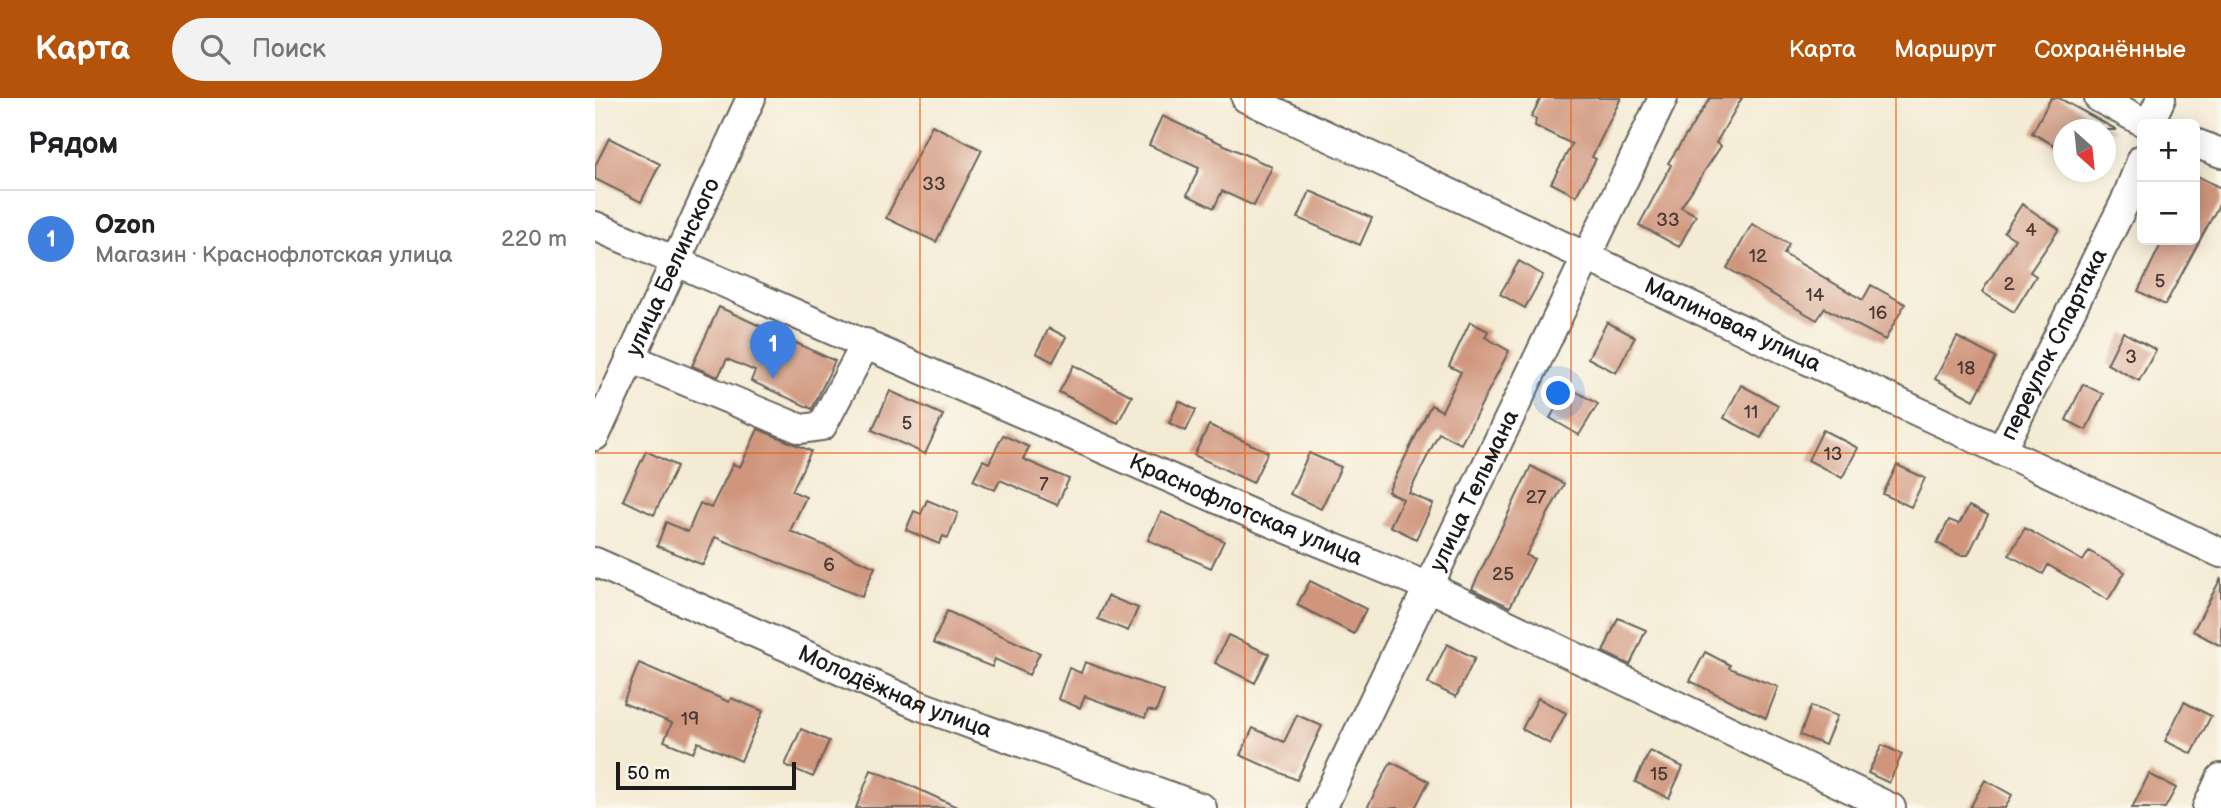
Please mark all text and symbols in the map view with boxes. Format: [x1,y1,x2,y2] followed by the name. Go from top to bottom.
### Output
[172,18,662,81] search box
[35,29,130,69] text: Карта
[196,30,234,68] icon: search
[252,34,326,65] text: Поиск
[1789,35,1856,64] text: Карта
[1894,35,1996,64] text: Маршрут
[2034,35,2186,64] text: Сохранённые
[2053,119,2116,182] north arrow
[2137,119,2200,245] map controls
[2137,119,2200,182] button: +
[28,126,118,162] text: Рядом
[922,173,946,196] house number: 33
[620,174,726,361] street label: улица Белинского
[2137,182,2200,245] button: −
[1656,209,1680,232] house number: 33
[95,210,156,241] text: Ozon
[2025,219,2037,242] house number: 4
[46,225,56,253] text: 1
[501,225,567,253] text: 220 m
[95,241,453,269] text: Магазин · Краснофлотская улица
[1995,244,2114,445] street label: переулок Спартака
[1749,245,1768,268] house number: 12
[2155,270,2166,293] house number: 5
[1640,272,1826,379] street label: Малиновая улица
[2003,273,2015,296] house number: 2
[1806,284,1825,307] house number: 14
[1869,302,1887,325] house number: 16
[750,321,796,379] pin: 1
[2125,346,2137,369] house number: 3
[1957,357,1975,380] house number: 18
[1541,376,1575,410] your location
[1744,401,1758,424] house number: 11
[1424,405,1525,576] street label: улица Тельмана
[902,412,913,435] house number: 5
[1823,443,1843,466] house number: 13
[1125,448,1367,572] street label: Краснофлотская улица
[1039,473,1049,496] house number: 7
[1526,486,1547,509] house number: 27
[823,554,835,577] house number: 6
[1492,563,1514,586] house number: 25
[794,639,996,745] street label: Молодёжная улица
[681,708,699,731] house number: 19
[616,759,796,791] scale bar
[627,762,670,785] text: 50 m
[1650,763,1668,786] house number: 15

